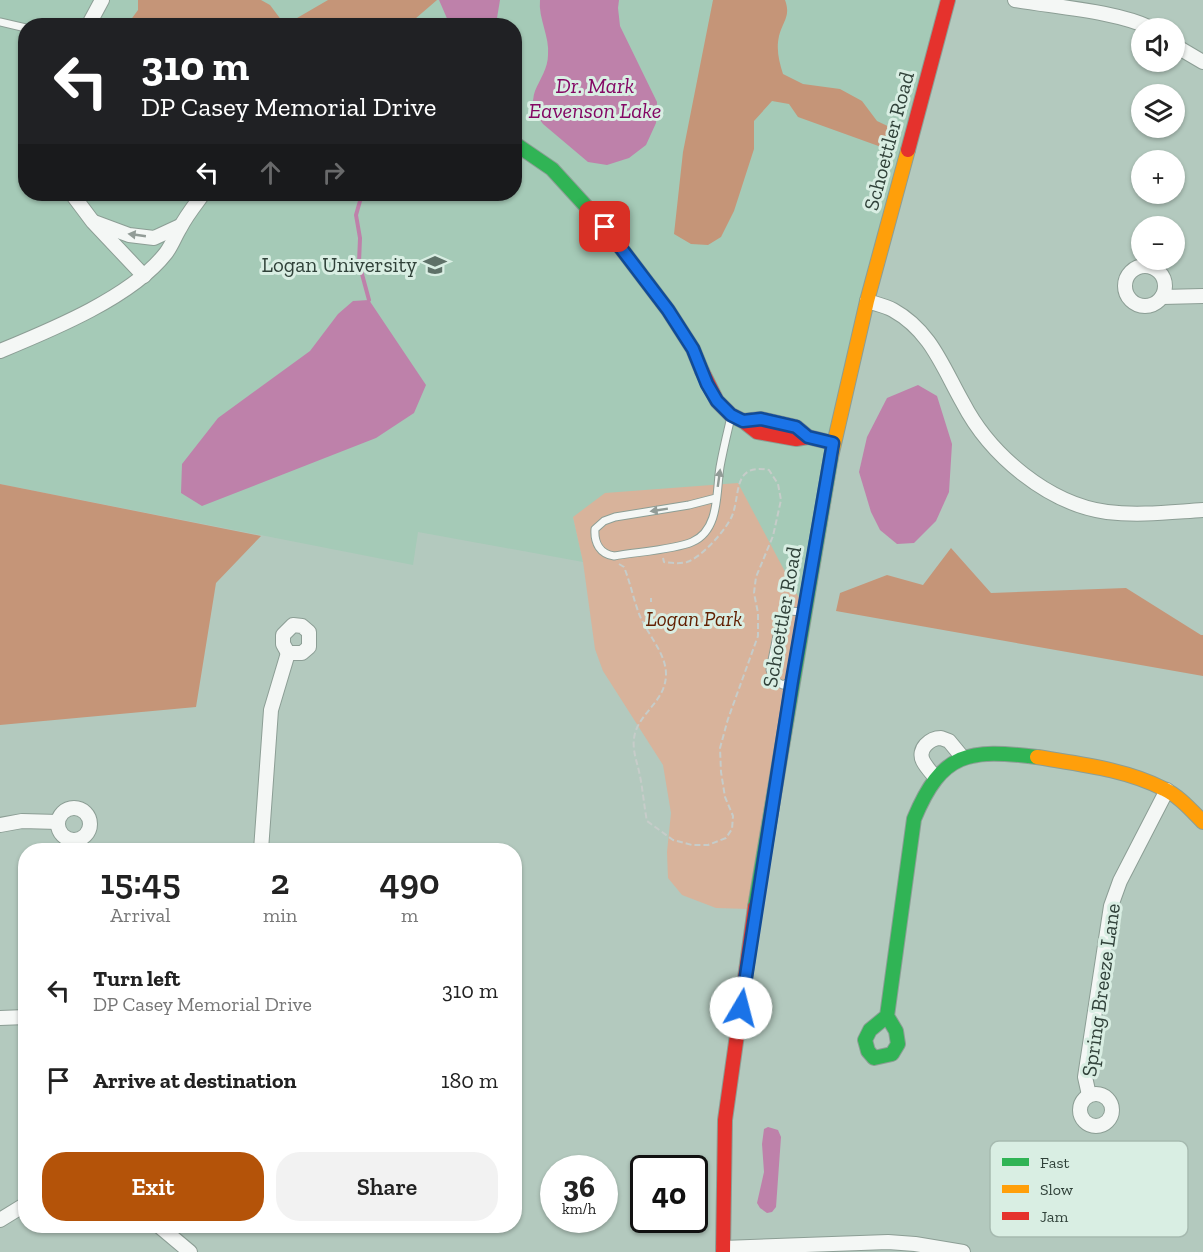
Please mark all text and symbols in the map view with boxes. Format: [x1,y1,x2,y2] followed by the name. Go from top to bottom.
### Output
[1131,18,1185,270] map controls
[1131,18,1185,72] button: sound
[141,40,249,91] text: 310 m
[42,42,120,120] icon: left
[858,68,919,213] street label: Schoettler Road
[529,72,661,124] water label: Dr. Mark Eavenson Lake
[1131,84,1185,138] button: layers
[141,91,436,123] text: DP Casey Memorial Drive
[1131,150,1185,204] button: +
[191,156,224,189] icon: left
[254,156,287,189] icon: ahead
[317,156,350,189] icon: right
[579,201,630,252] pin
[588,210,621,243] icon: arrive
[1131,216,1185,270] button: −
[127,231,146,240] one-way arrow
[261,252,417,277] place label: Logan University
[422,252,448,278] school or university icon: Logan University
[714,468,723,487] one-way arrow
[649,506,668,515] one-way arrow
[757,544,806,689] street label: Schoettler Road
[646,606,742,631] park label: Logan Park
[100,860,181,903] text: 15:45
[271,860,290,903] text: 2
[380,860,440,903] text: 490
[1076,901,1125,1078] street label: Spring Breeze Lane
[110,903,171,927] text: Arrival
[263,903,297,927] text: min
[401,903,418,927] text: m
[93,965,180,992] text: Turn left
[42,974,75,1007] icon: left
[709,976,773,1040] position arrow
[442,977,498,1004] text: 310 m
[93,992,312,1016] text: DP Casey Memorial Drive
[42,1064,75,1097] icon: arrive
[93,1067,296,1094] text: Arrive at destination
[441,1067,498,1094] text: 180 m
[990,1141,1188,1237] legend
[42,1152,264,1221] button: Exit
[276,1152,498,1221] button: Share
[1040,1153,1069,1172] text: Fast
[630,1155,708,1233] speed limit sign: 40
[563,1169,595,1205] text: 36
[1040,1180,1074,1199] text: Slow
[562,1200,596,1218] text: km/h
[1040,1207,1069,1226] text: Jam

